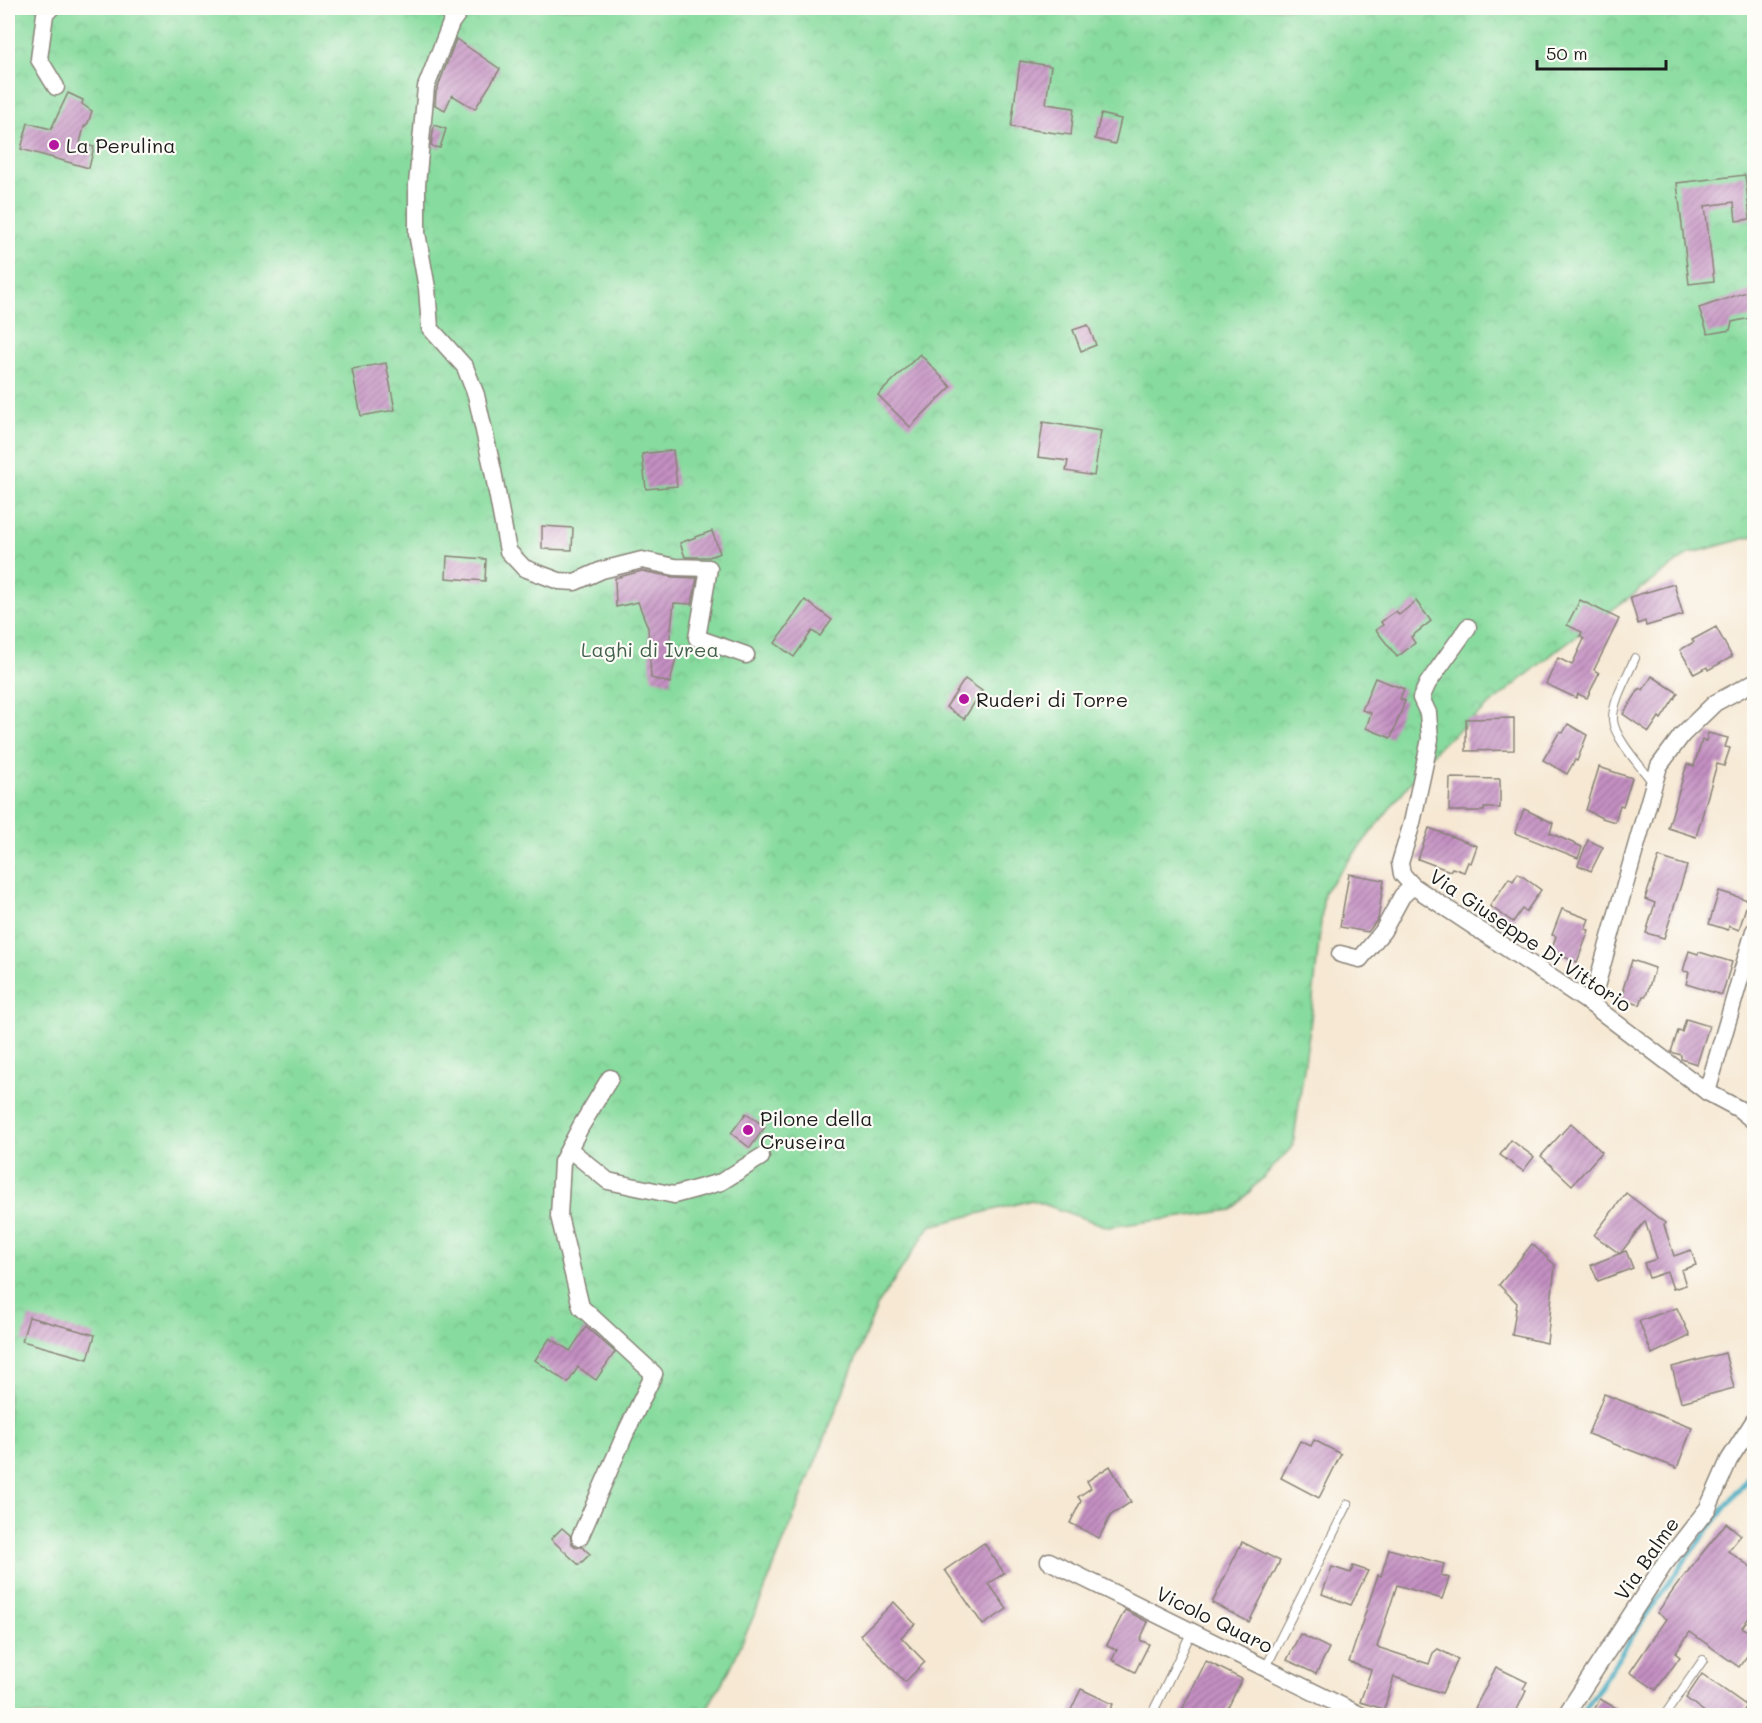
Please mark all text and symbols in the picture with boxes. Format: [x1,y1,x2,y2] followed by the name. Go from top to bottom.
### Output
[1537,33,1666,71] scale bar
[1546,41,1588,65] text: 50 m
[66,132,176,158] place label: La Perulina
[47,138,61,152] marker: La Perulina
[581,636,719,662] park label: Laghi di Ivrea
[976,686,1128,712] place label: Ruderi di Torre
[957,692,971,706] marker: Ruderi di Torre
[1425,863,1637,1017] street label: Via Giuseppe Di Vittorio
[760,1105,873,1154] place label: Pilone della Cruseira
[741,1123,755,1137] marker: Pilone della Cruseira
[1608,1511,1684,1605] street label: Via Balme
[1152,1580,1278,1659] street label: Vicolo Quaro

